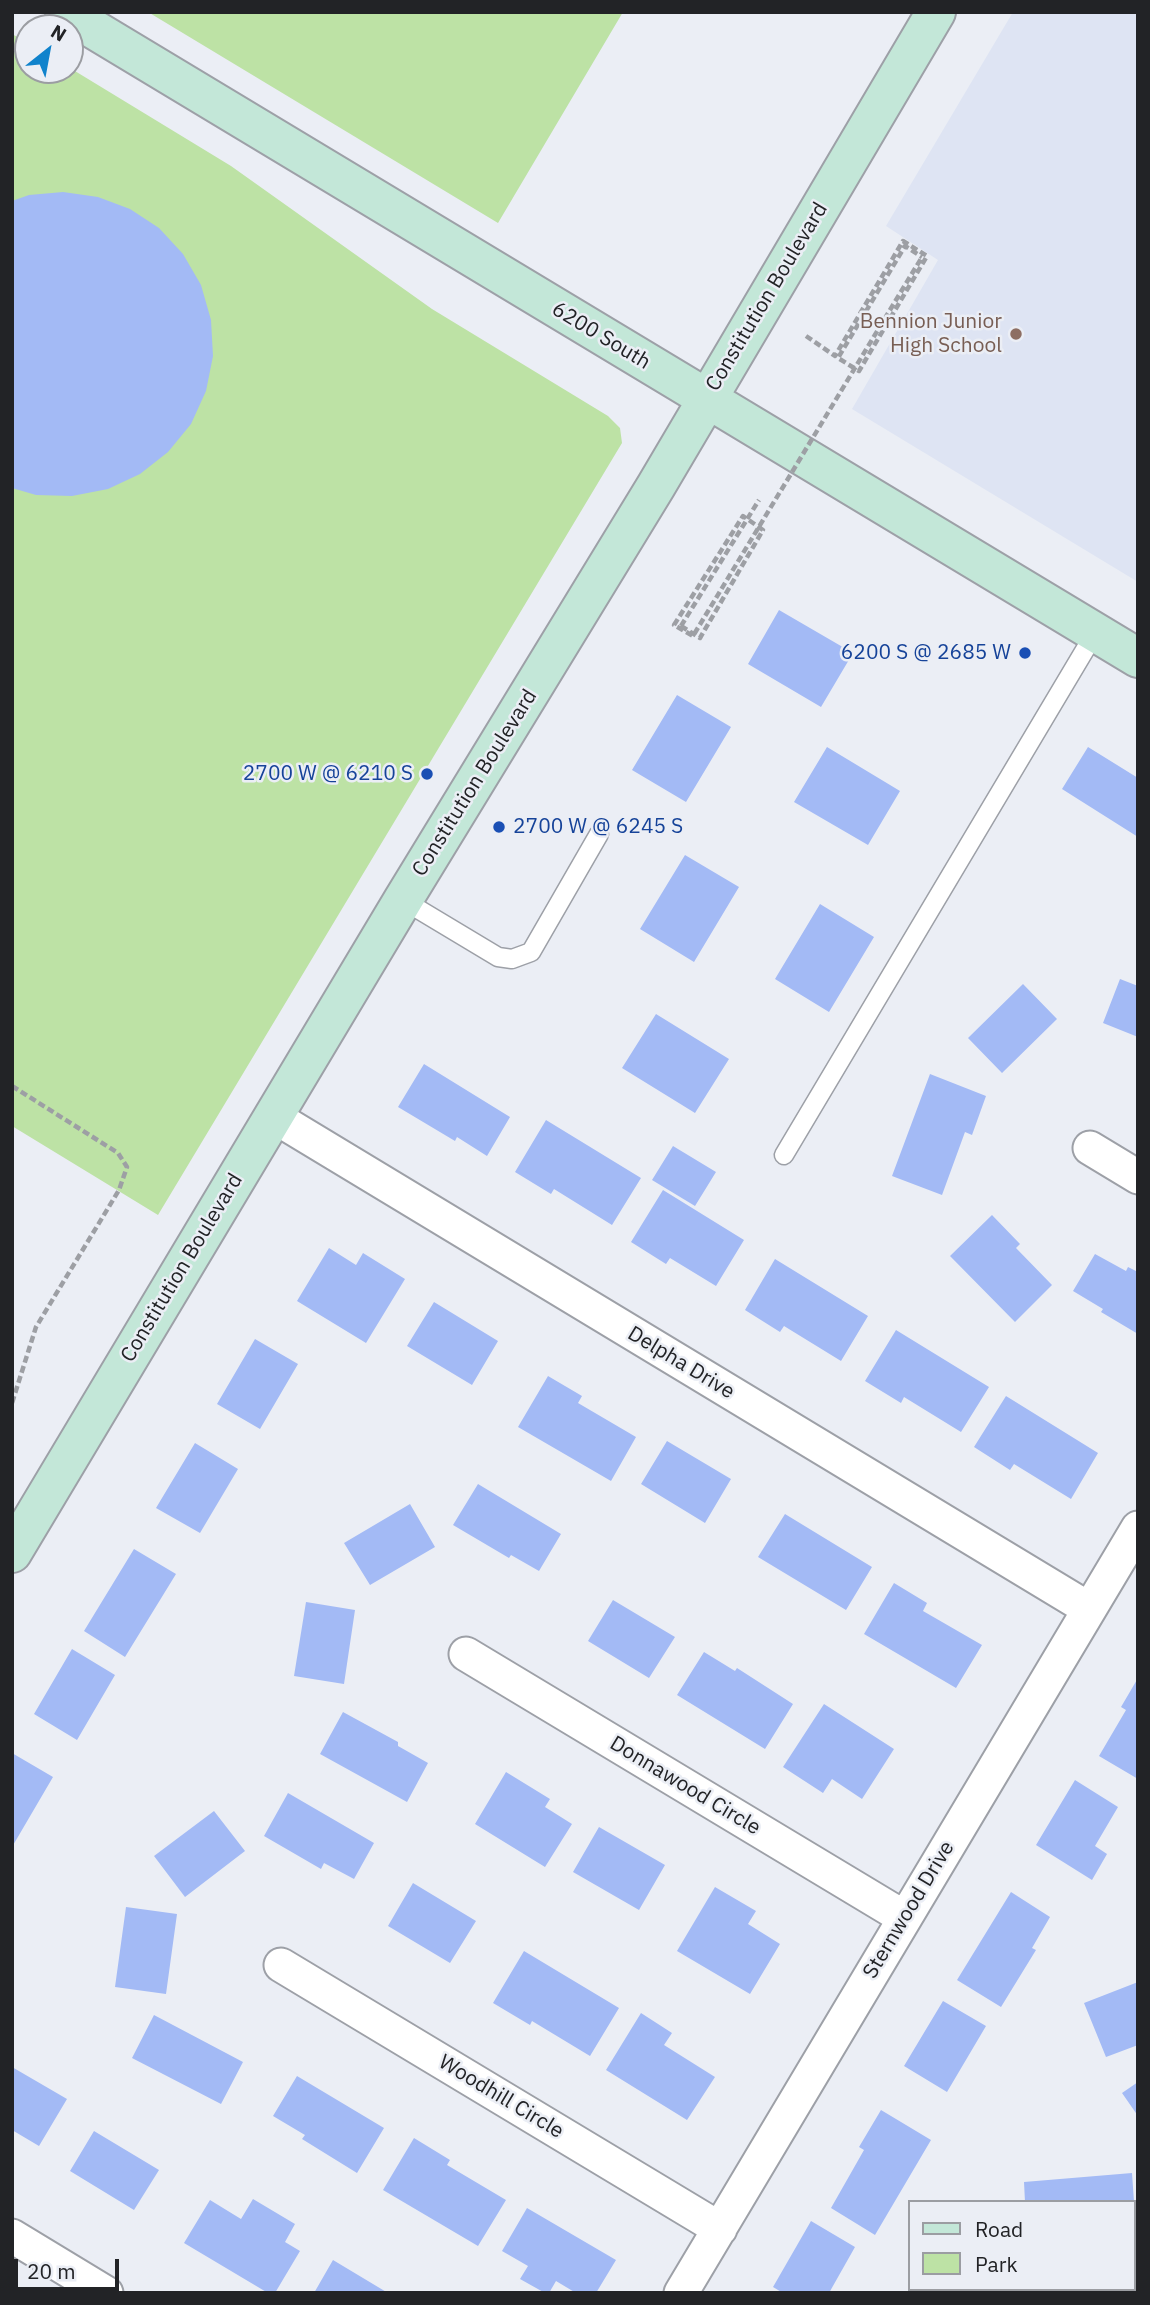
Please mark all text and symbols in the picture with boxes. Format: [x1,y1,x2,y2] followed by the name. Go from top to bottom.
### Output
[14,14,84,84] north arrow
[47,19,71,47] text: N
[701,198,833,396] street label: Constitution Boulevard
[547,297,655,375] street label: 6200 South
[860,309,1002,359] place label: Bennion Junior High School
[1008,326,1024,342] marker: Bennion Junior High School
[841,640,1011,666] place label: 6200 S @ 2685 W
[1017,645,1033,661] marker: 6200 S @ 2685 W
[407,685,543,881] street label: Constitution Boulevard
[243,761,413,787] place label: 2700 W @ 6210 S
[419,766,435,782] marker: 2700 W @ 6210 S
[513,814,683,840] place label: 2700 W @ 6245 S
[491,819,507,835] marker: 2700 W @ 6245 S
[116,1169,248,1367] street label: Constitution Boulevard
[623,1321,739,1405] street label: Delpha Drive
[605,1731,765,1841] street label: Donnawood Circle
[858,1837,960,1983] street label: Sternwood Drive
[434,2050,568,2144] street label: Woodhill Circle
[908,2200,1136,2291] legend
[975,2215,1023,2243] text: Road
[18,2246,122,2290] scale bar
[975,2250,1018,2278] text: Park
[27,2257,76,2285] text: 20 m

